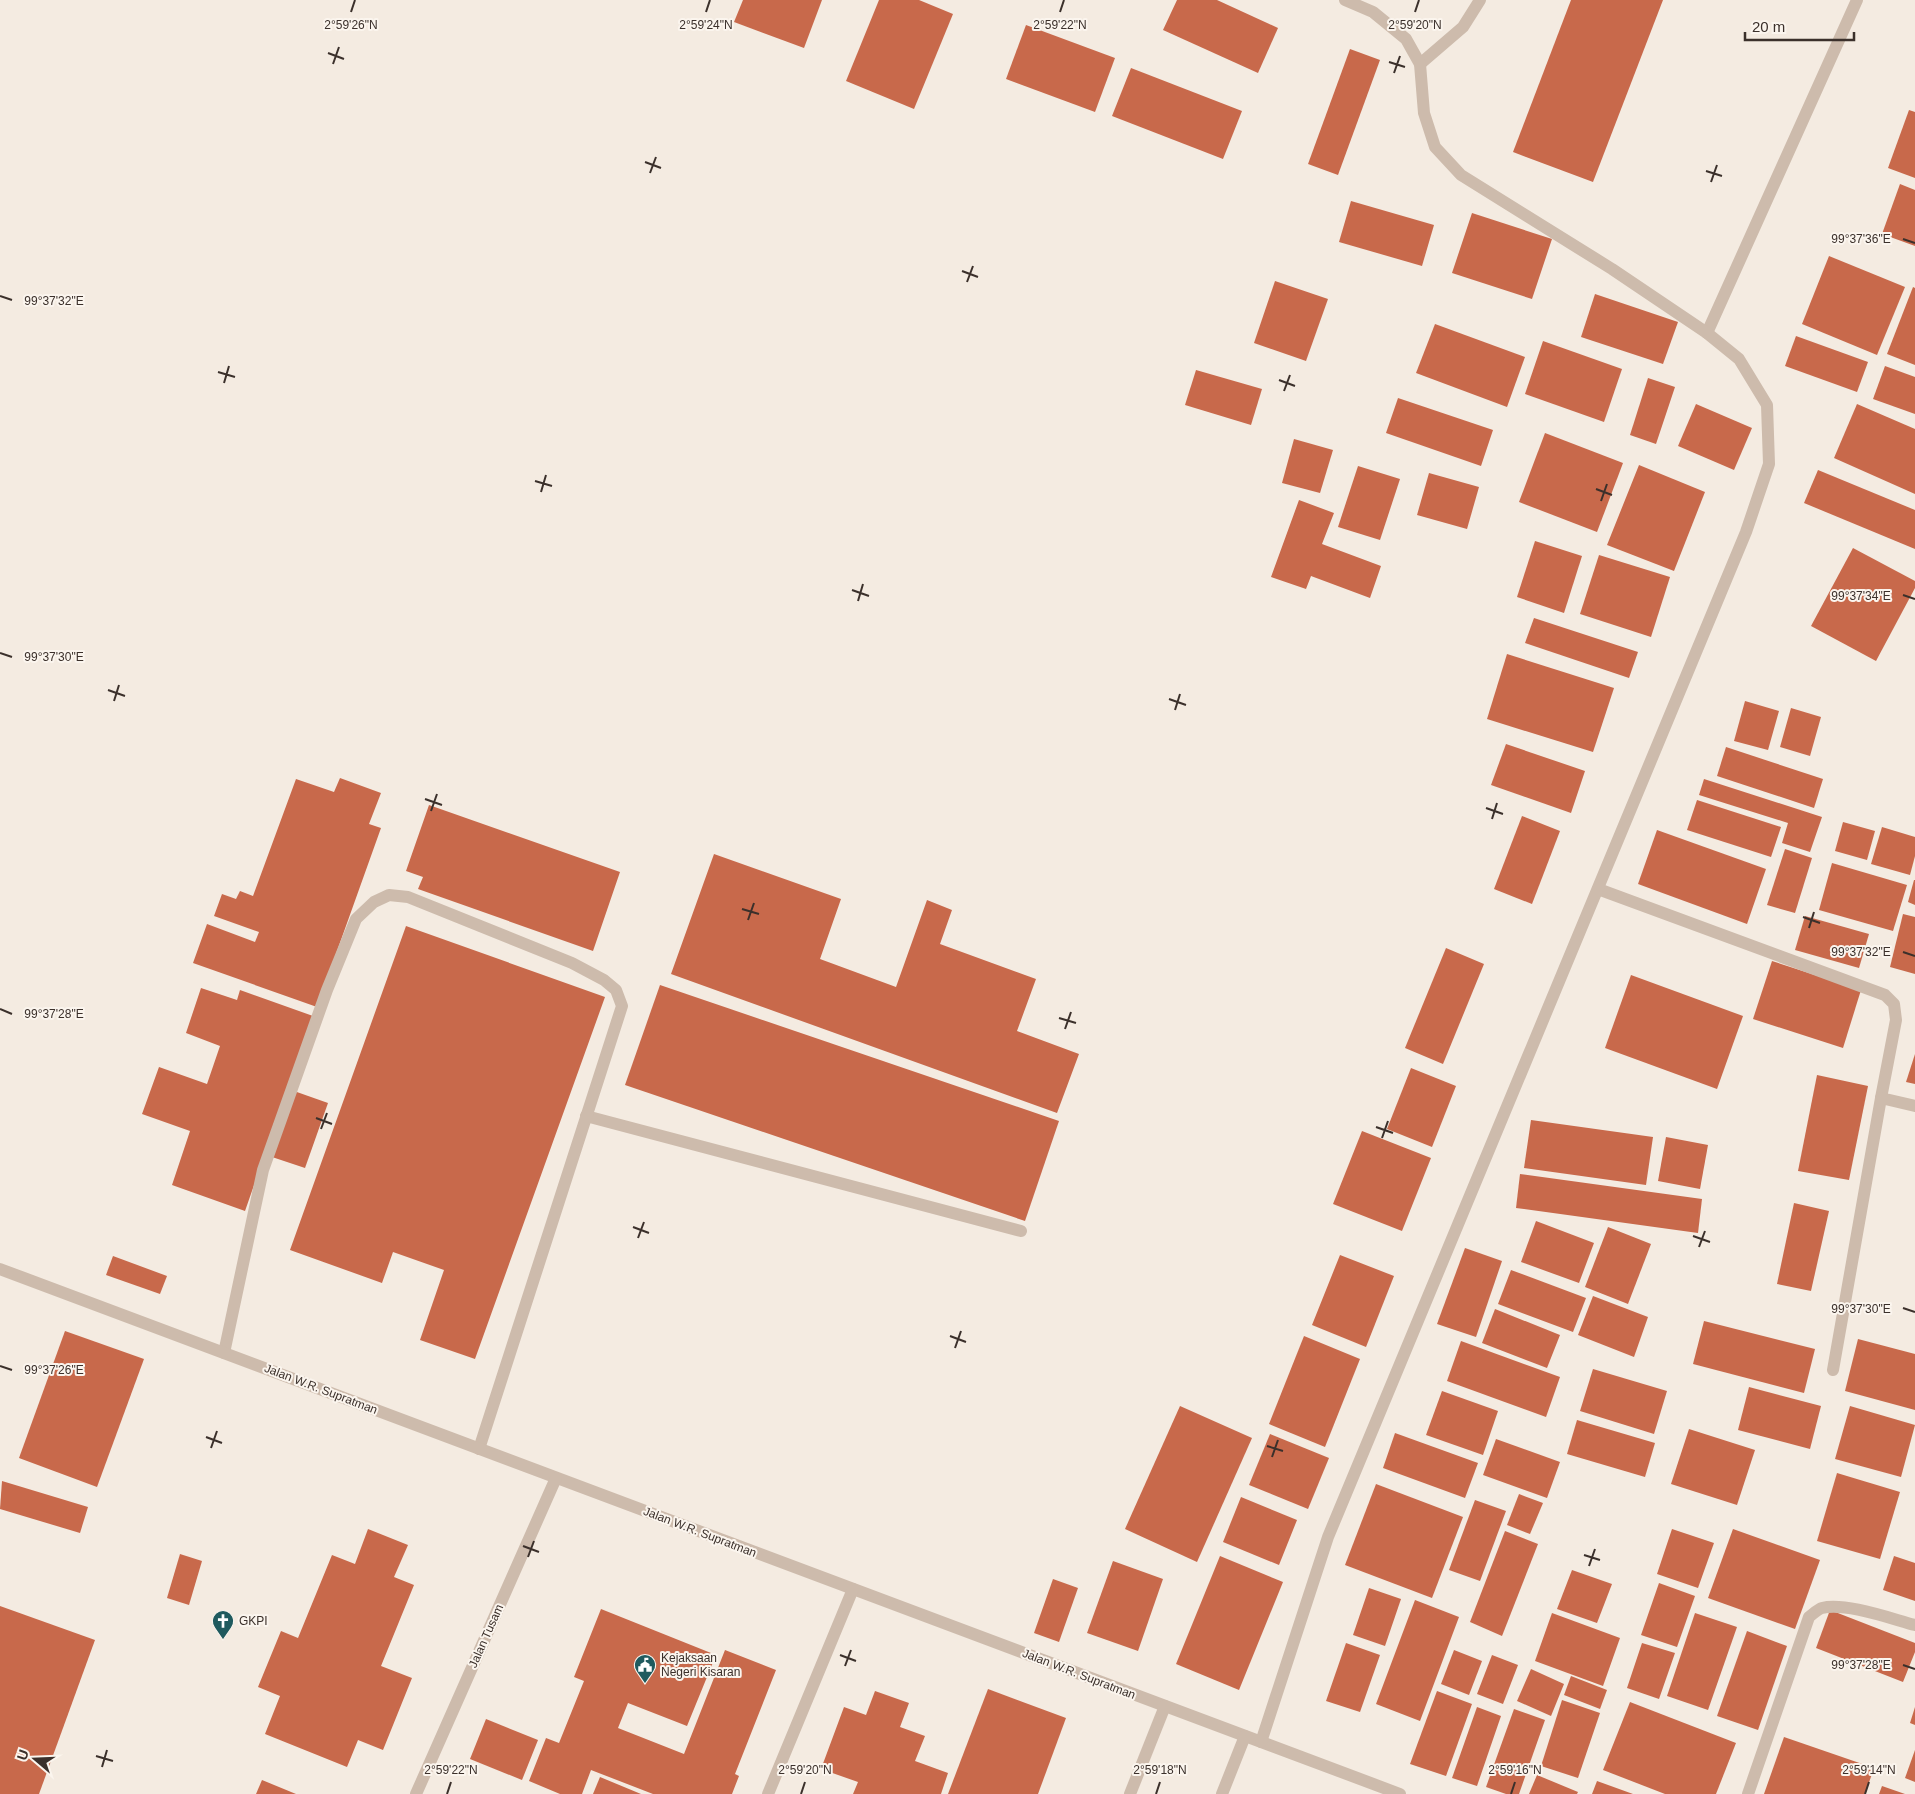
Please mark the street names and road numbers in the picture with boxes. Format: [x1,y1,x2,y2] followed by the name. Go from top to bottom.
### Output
[262,1361,380,1417] street label: Jalan W.R. Supratman
[641,1504,759,1560] street label: Jalan W.R. Supratman
[466,1602,506,1670] street label: Jalan Tusam
[1020,1646,1138,1702] street label: Jalan W.R. Supratman

